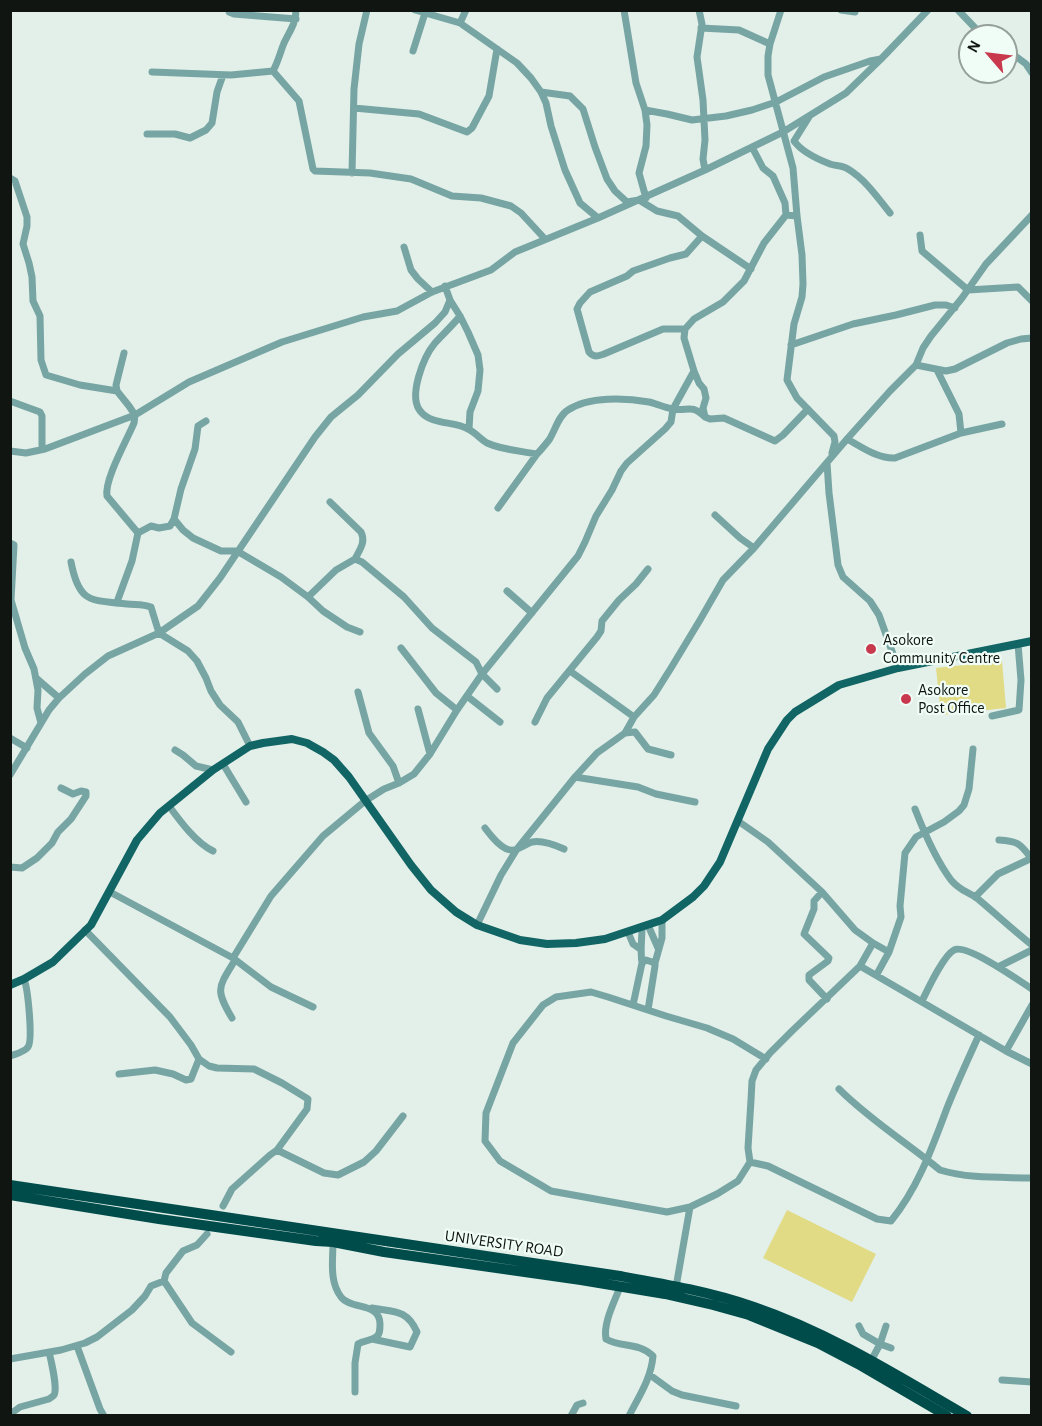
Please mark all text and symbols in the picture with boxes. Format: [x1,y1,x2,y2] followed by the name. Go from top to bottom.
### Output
[958,24,1018,84] north arrow
[964,38,984,55] text: N
[883,630,1000,668] place label: Asokore Community Centre
[864,642,878,656] marker: Asokore Community Centre
[918,680,985,718] place label: Asokore Post Office
[899,692,913,706] marker: Asokore Post Office
[444,1226,564,1262] street label: UNIVERSITY ROAD

